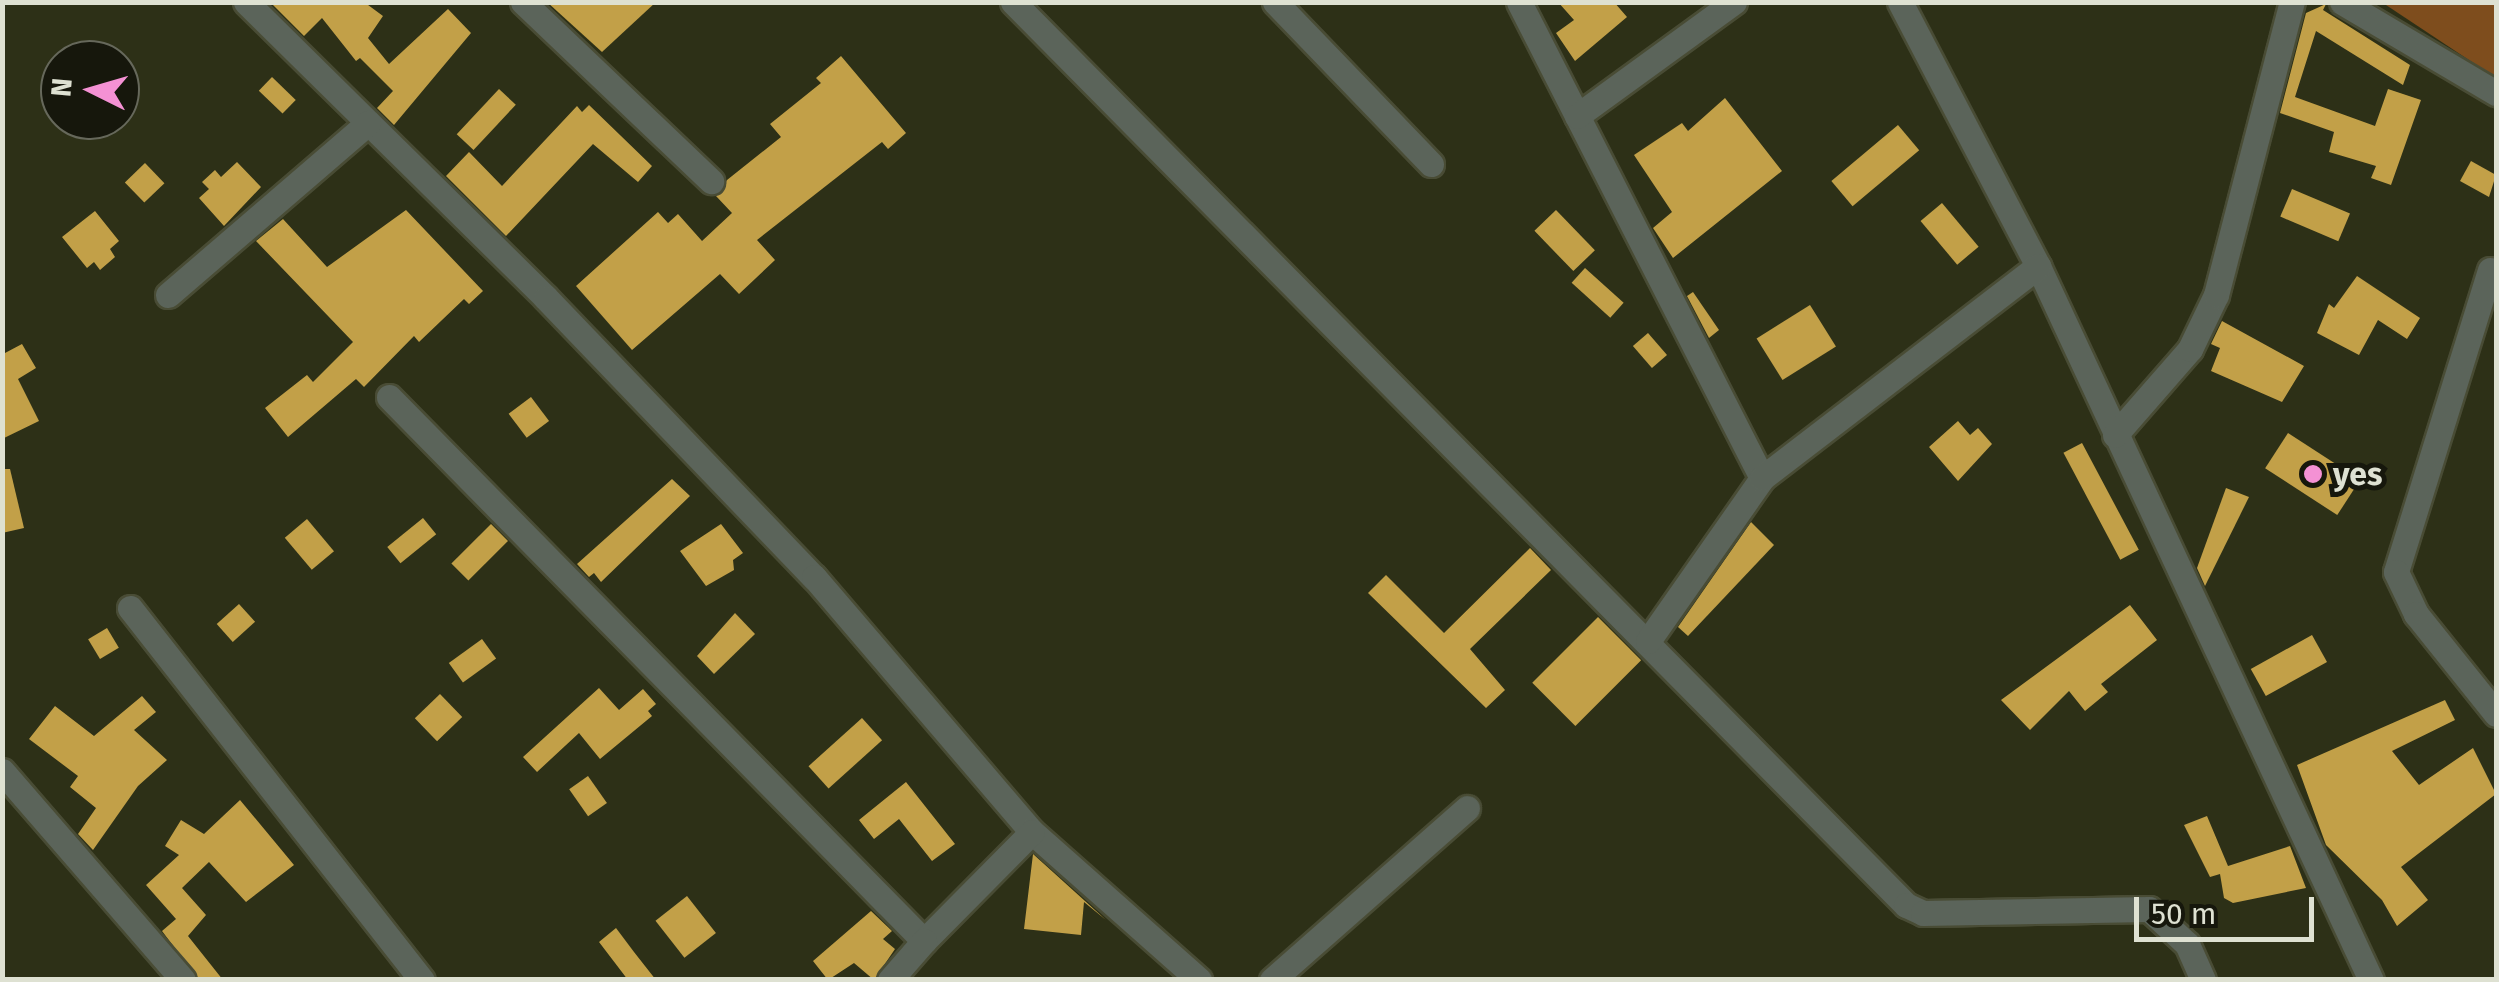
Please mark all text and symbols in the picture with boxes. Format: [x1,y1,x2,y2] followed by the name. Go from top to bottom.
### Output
[40,40,140,140] north arrow
[44,77,79,98] text: N
[2333,455,2382,493] place label: yes
[2302,463,2324,485] marker: yes
[2139,877,2319,939] scale bar
[2151,896,2216,932] text: 50 m

